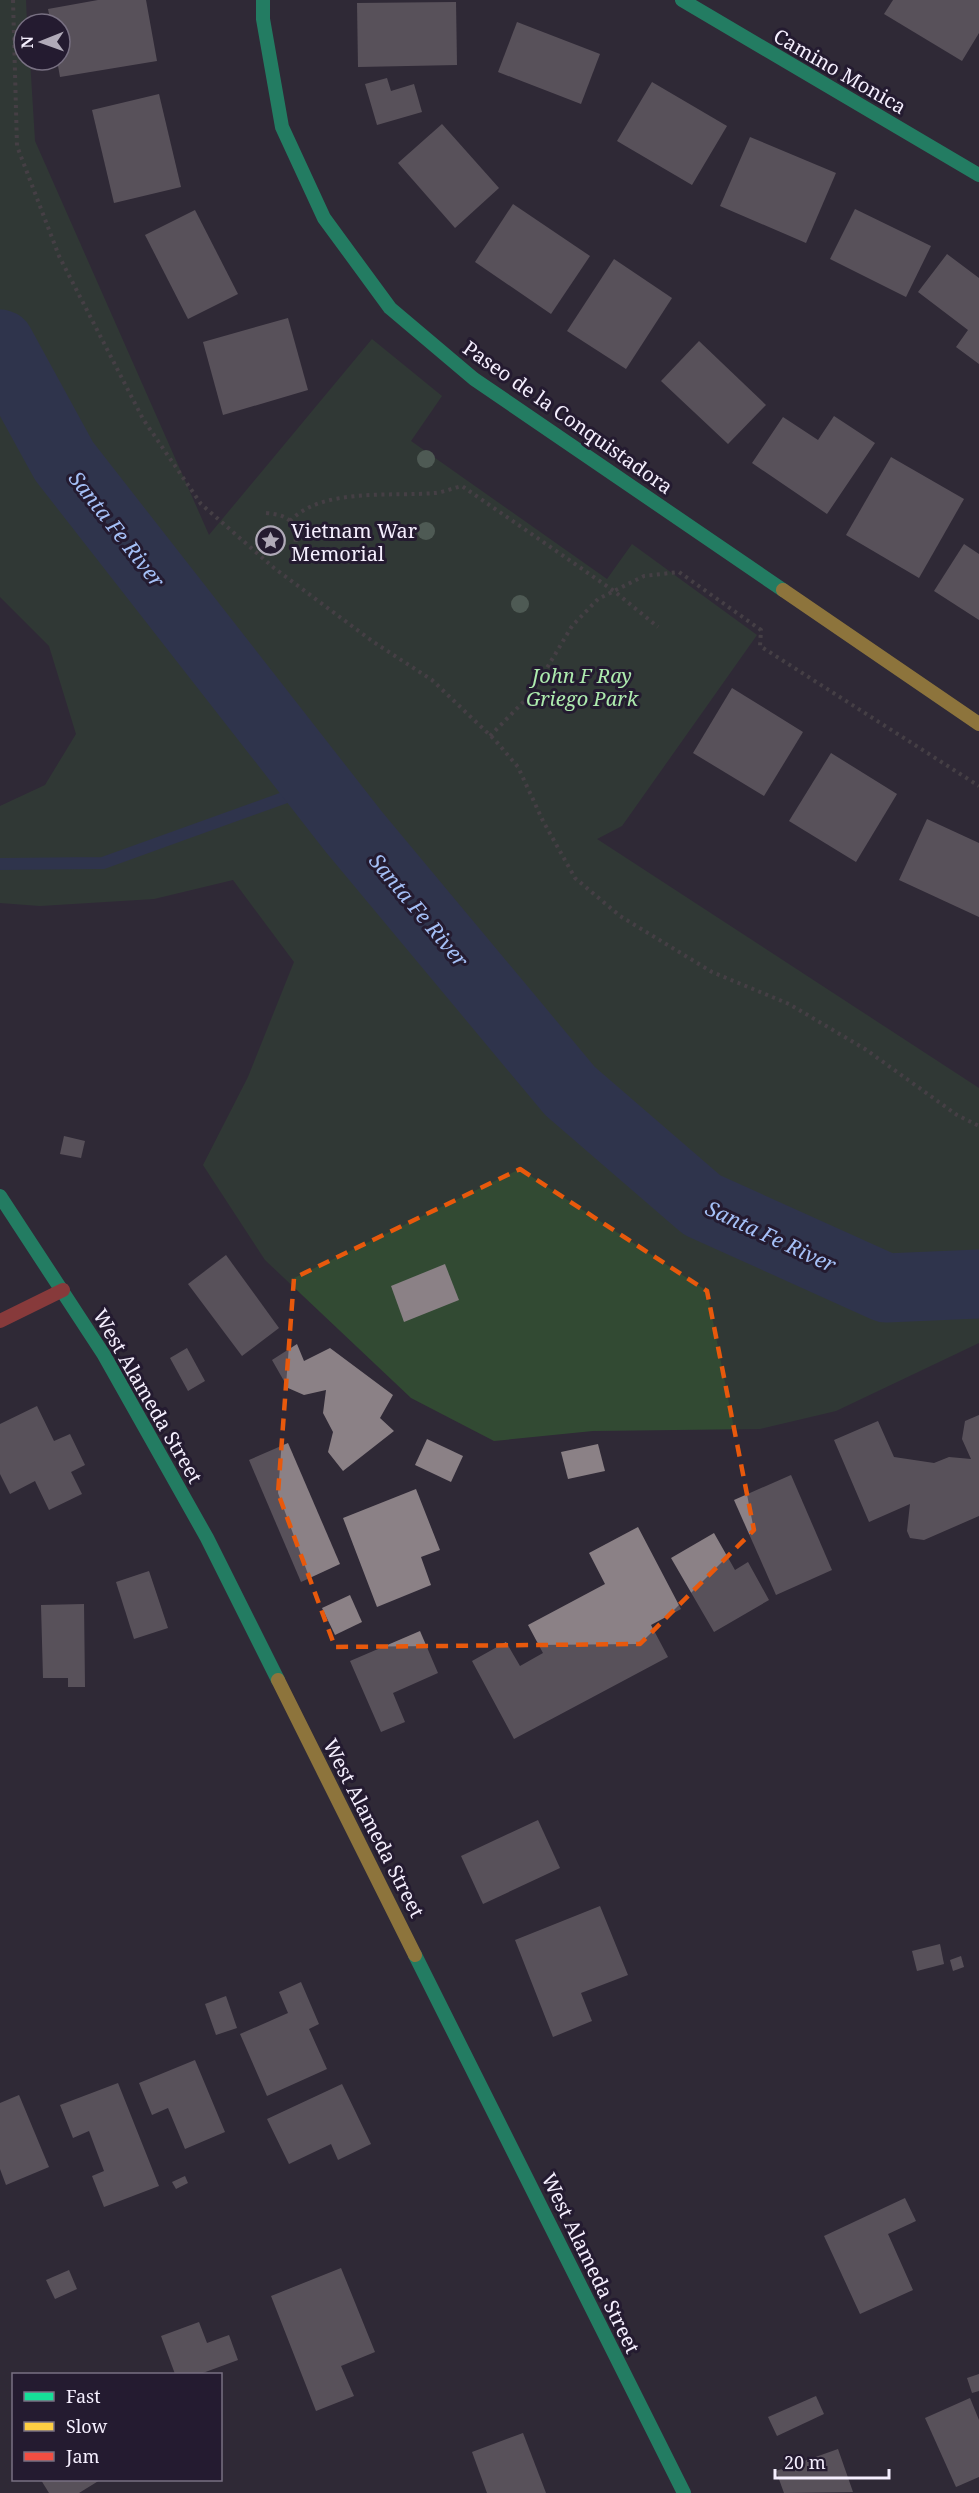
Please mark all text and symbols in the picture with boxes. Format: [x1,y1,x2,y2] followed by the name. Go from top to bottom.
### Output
[12,12,72,72] north arrow
[769,22,911,120] street label: Camino Monica
[16,35,38,49] text: N
[458,334,678,500] street label: Paseo de la Conquistadora
[63,465,171,593] water label: Santa Fe River
[291,517,418,567] place label: Vietnam War Memorial
[254,525,286,557] place icon: Vietnam War Memorial
[526,662,639,712] park label: John F Ray Griego Park
[363,847,475,973] water label: Santa Fe River
[701,1194,841,1278] water label: Santa Fe River
[87,1304,209,1488] street label: West Alameda Street
[317,1734,431,1922] street label: West Alameda Street
[536,2168,646,2358] street label: West Alameda Street
[12,2373,222,2481] legend
[66,2384,101,2408] text: Fast
[66,2414,108,2438] text: Slow
[775,2442,889,2480] scale bar
[65,2444,100,2468] text: Jam
[784,2450,826,2474] text: 20 m

